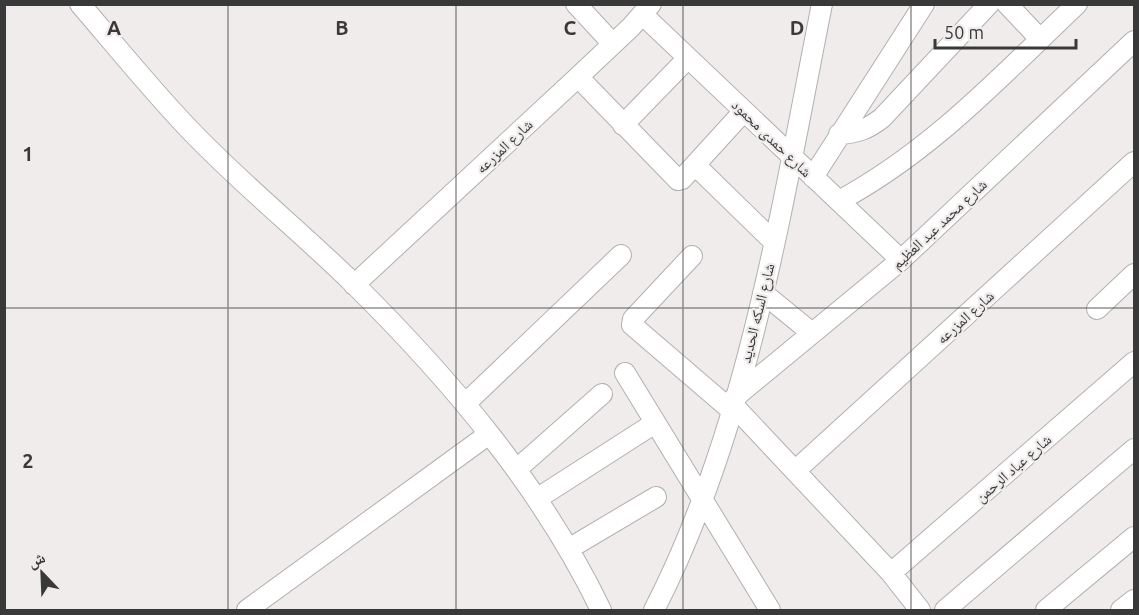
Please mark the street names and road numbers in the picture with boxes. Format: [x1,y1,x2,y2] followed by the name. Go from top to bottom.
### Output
[727,96,815,182] street label: شارع حمدى محمود
[472,115,537,178] street label: شارع المزرعه
[888,176,991,274] street label: شارع محمد عبد العظيم
[736,261,780,365] street label: شارع السكه الحديد
[933,287,999,349] street label: شارع المزرعه
[972,430,1056,507] street label: شارع عباد الرحمن

